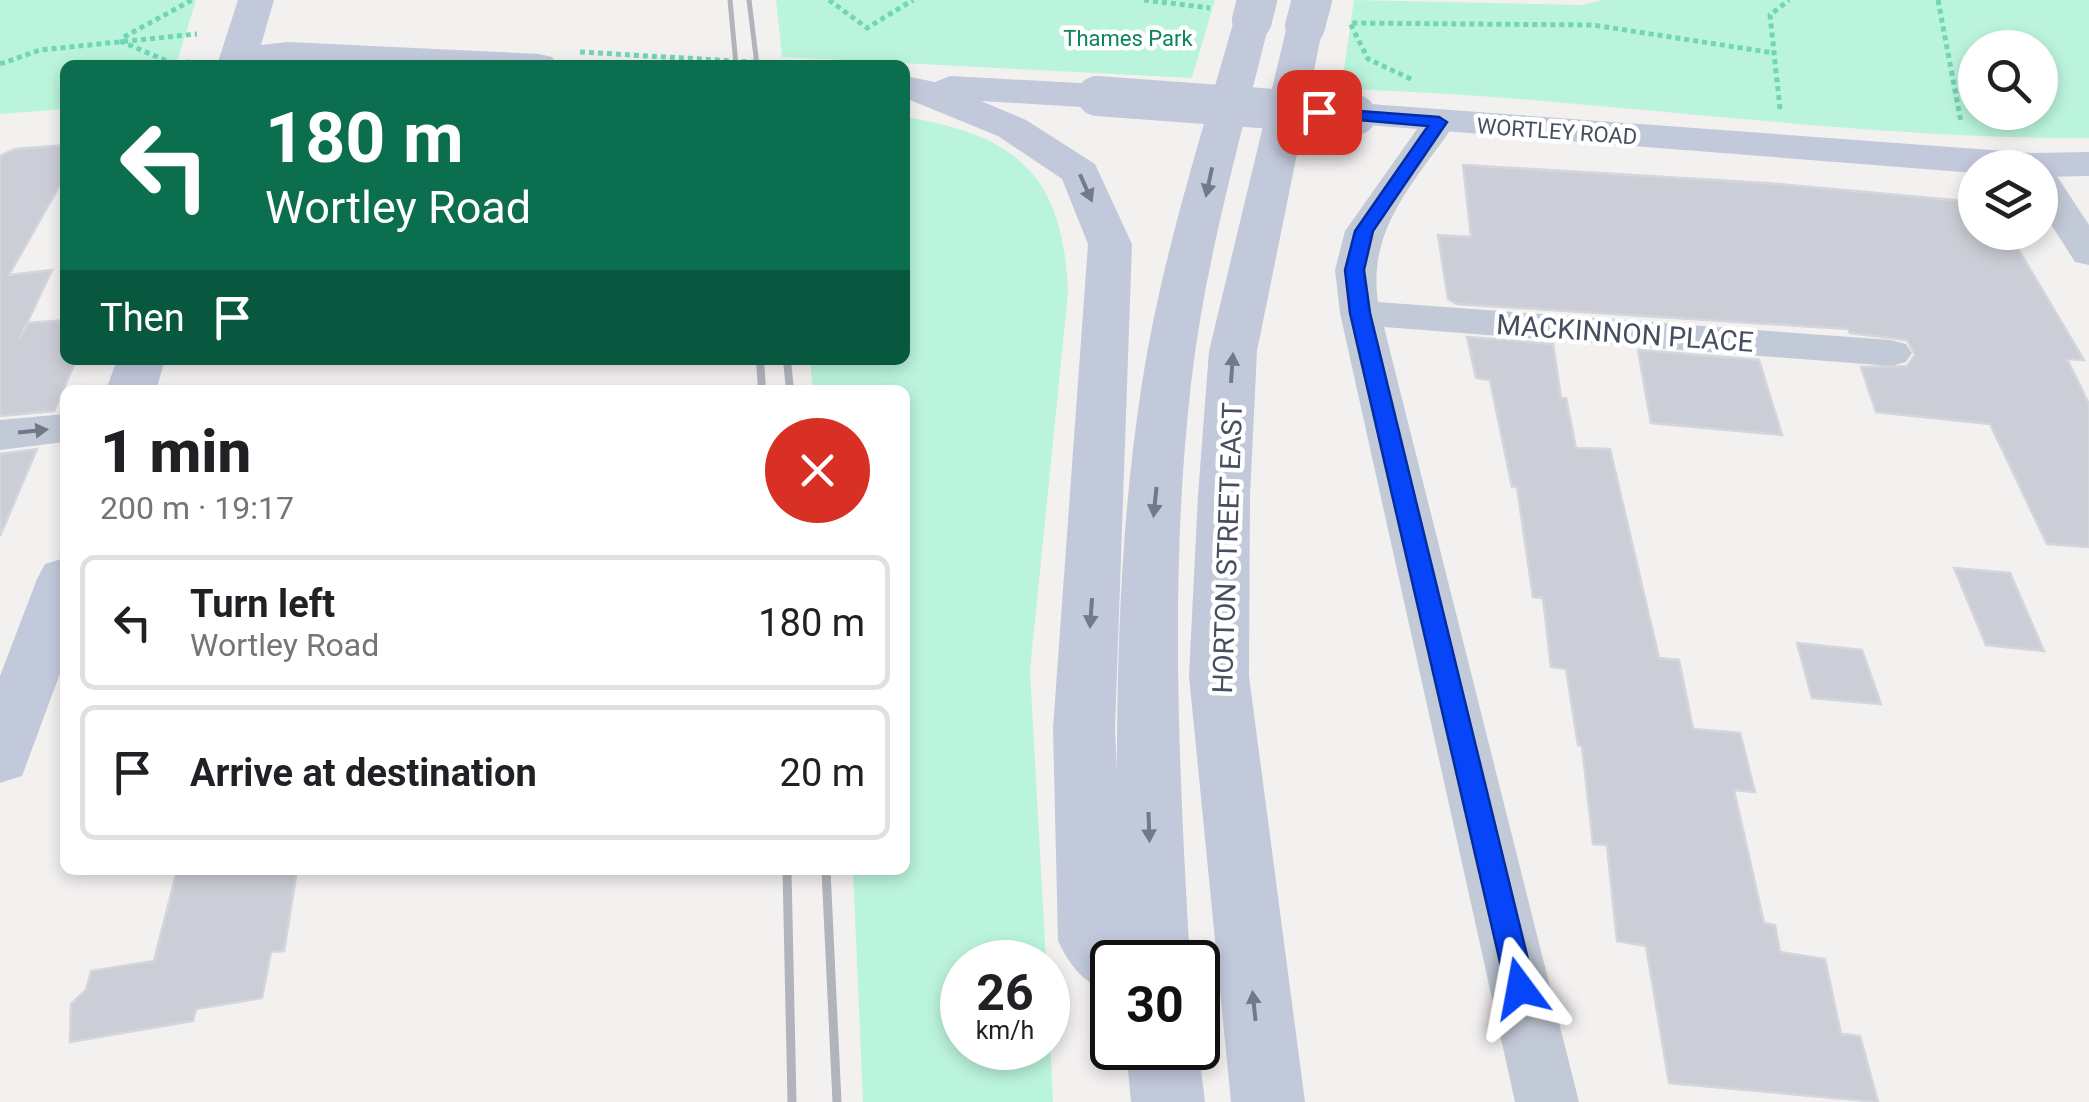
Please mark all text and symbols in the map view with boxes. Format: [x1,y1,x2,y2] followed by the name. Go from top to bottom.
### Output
[1063,26,1194,51] park label: Thames Park
[1958,30,2058,250] map controls
[1958,30,2058,130] button: search
[1277,70,1362,155] pin
[1292,85,1347,140] icon: arrive
[265,97,464,179] text: 180 m
[100,100,230,230] icon: left
[1476,113,1638,150] street label: WORTLEY ROAD
[1958,150,2058,250] button: layers
[1201,167,1216,198] one-way arrow
[1078,173,1094,203] one-way arrow
[265,181,531,234] text: Wortley Road
[205,290,260,345] icon: arrive
[100,296,185,340] text: Then
[1495,308,1755,359] street label: MACKINNON PLACE
[1224,352,1240,384] one-way arrow
[1206,402,1249,694] street label: HORTON STREET EAST
[100,416,251,487] text: 1 min
[765,418,870,523] button: close
[17,423,49,439] one-way arrow
[1147,487,1163,519] one-way arrow
[100,489,294,527] text: 200 m · 19:17
[190,582,335,626] text: Turn left
[105,595,160,650] icon: left
[1083,597,1099,629] one-way arrow
[758,601,865,645] text: 180 m
[190,626,379,664] text: Wortley Road
[105,745,160,800] icon: arrive
[190,751,537,795] text: Arrive at destination
[780,751,865,795] text: 20 m
[1142,811,1158,843] one-way arrow
[1468,936,1572,1040] position arrow
[1090,940,1220,1070] speed limit sign: 30
[976,964,1034,1022] text: 26
[1246,989,1262,1021] one-way arrow
[976,1016,1034,1045] text: km/h

